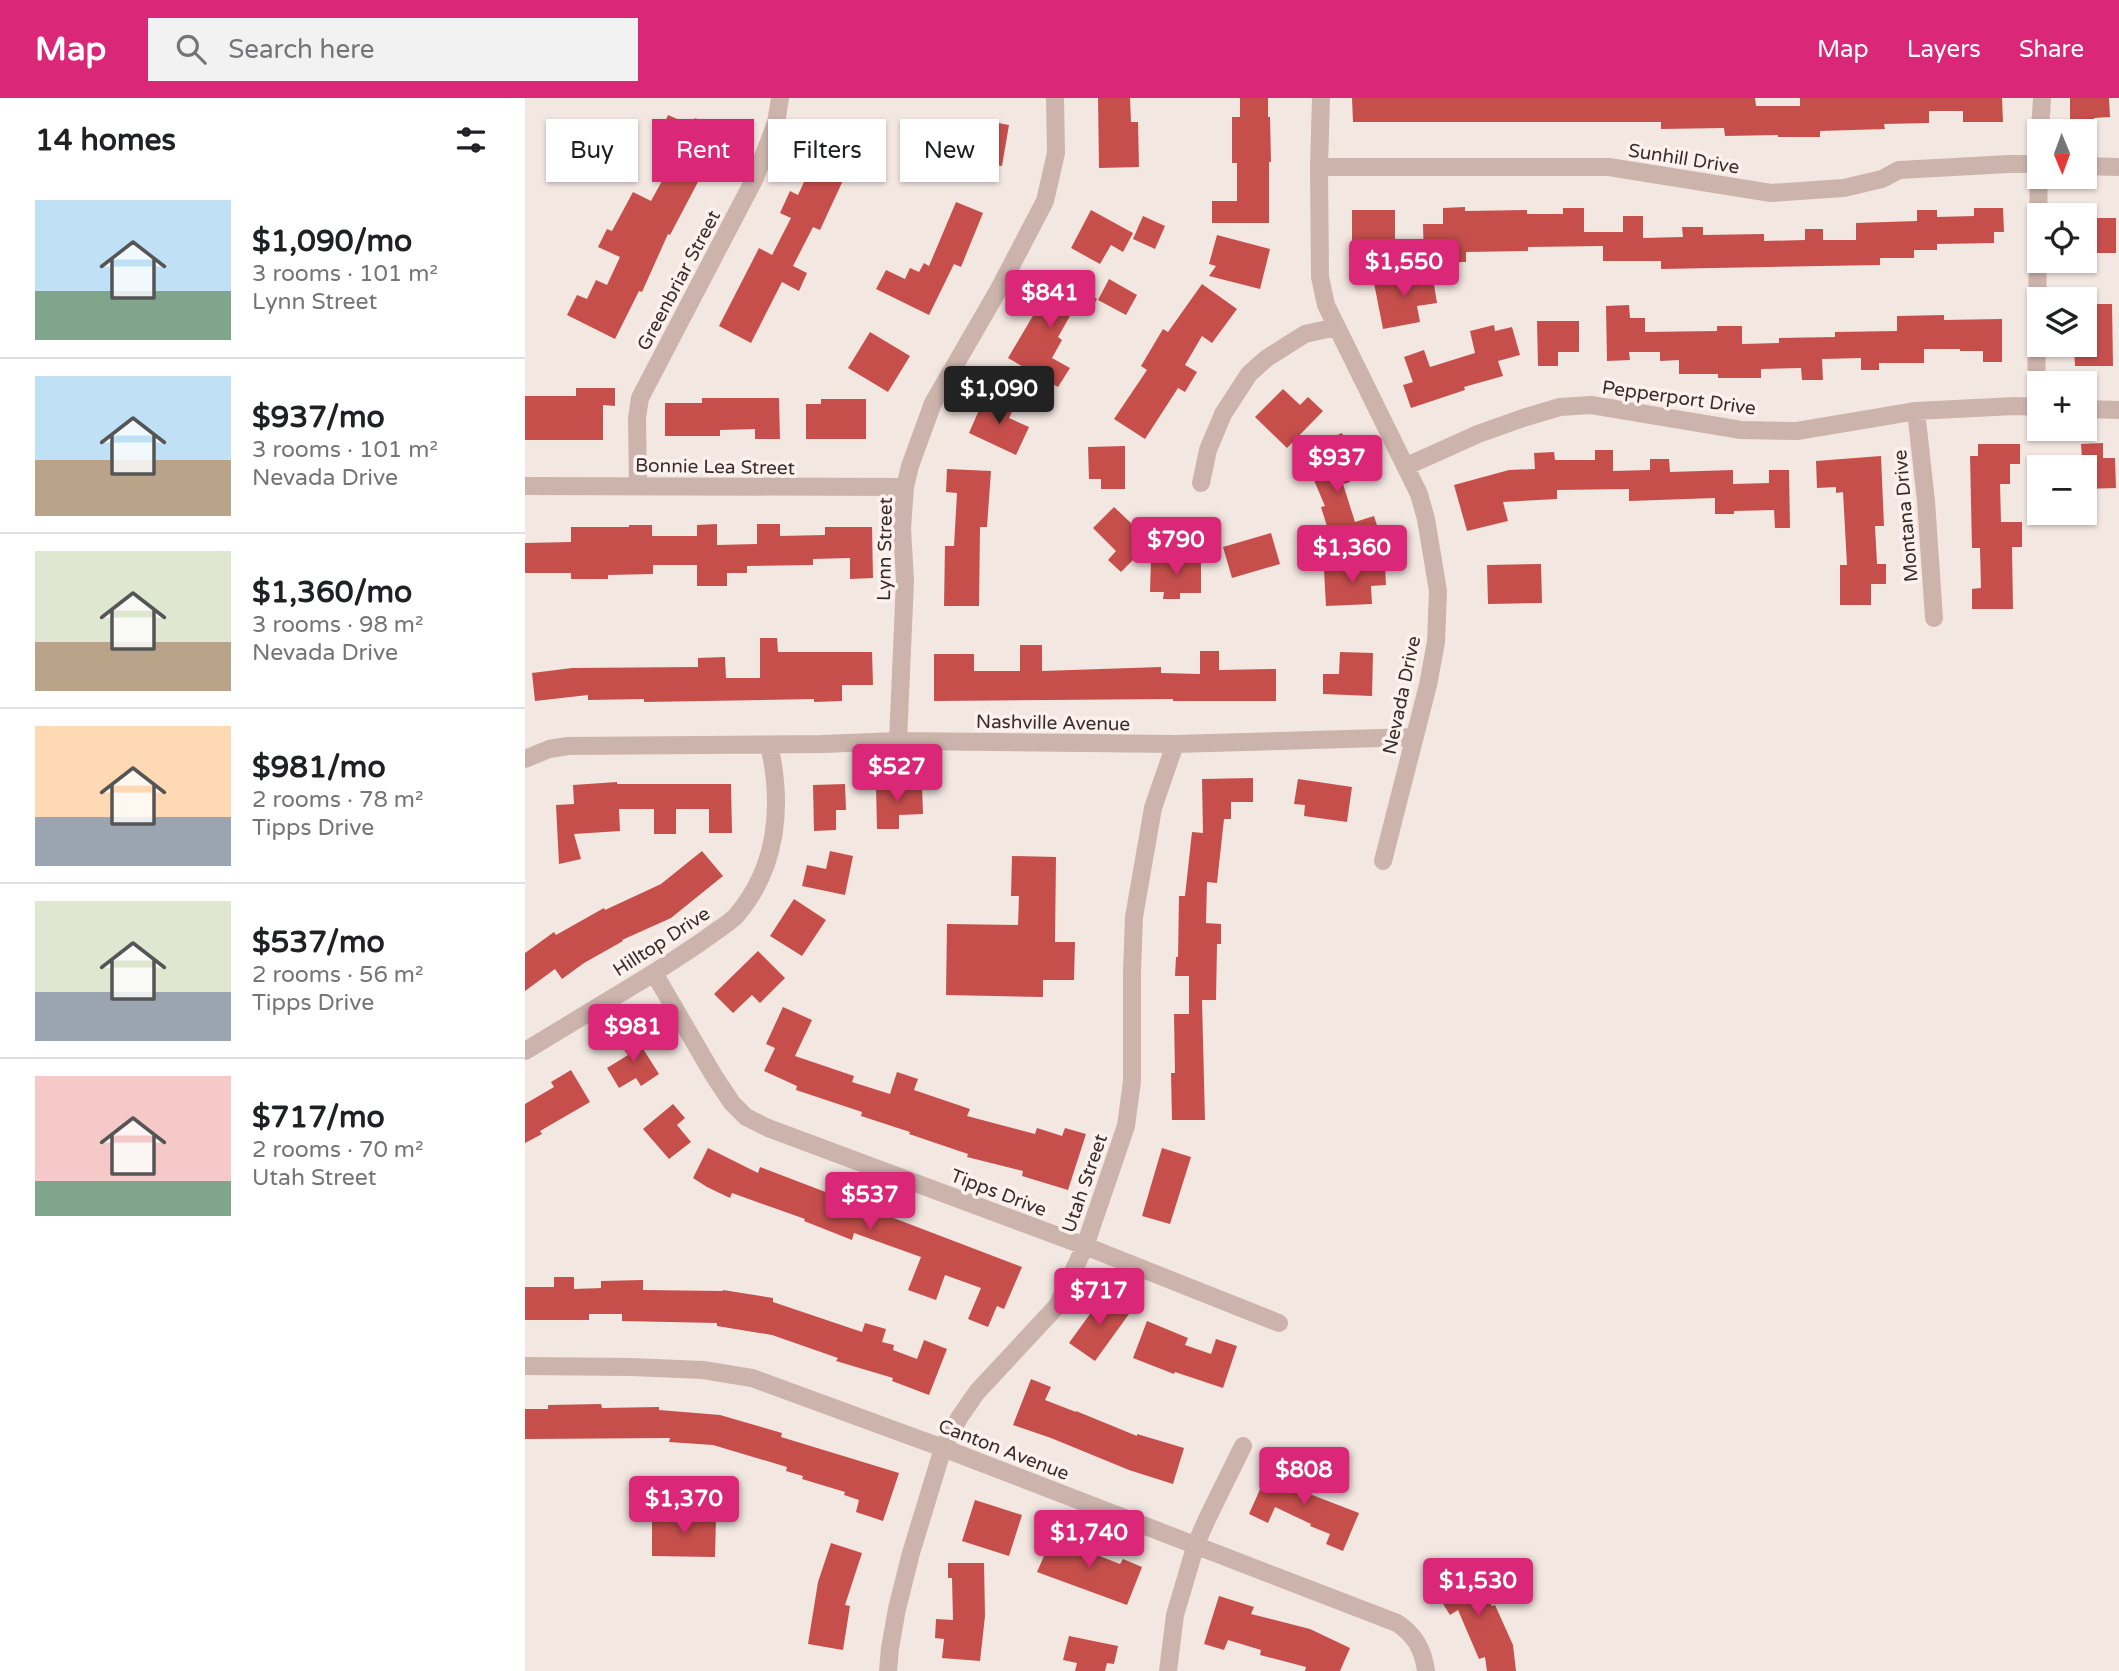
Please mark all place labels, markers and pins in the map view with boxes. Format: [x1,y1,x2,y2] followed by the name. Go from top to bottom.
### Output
[1347,240,1461,299] pin: $1,550
[1009,271,1091,330] pin: $841
[942,366,1056,426] pin: $1,090
[1296,436,1378,495] pin: $937
[1135,518,1217,577] pin: $790
[1295,526,1409,585] pin: $1,360
[856,744,938,804] pin: $527
[592,1004,674,1064] pin: $981
[829,1172,911,1232] pin: $537
[1058,1268,1140,1328] pin: $717
[1263,1448,1345,1507] pin: $808
[627,1476,741,1536] pin: $1,370
[1032,1510,1146,1570] pin: $1,740
[1421,1558,1535,1618] pin: $1,530

